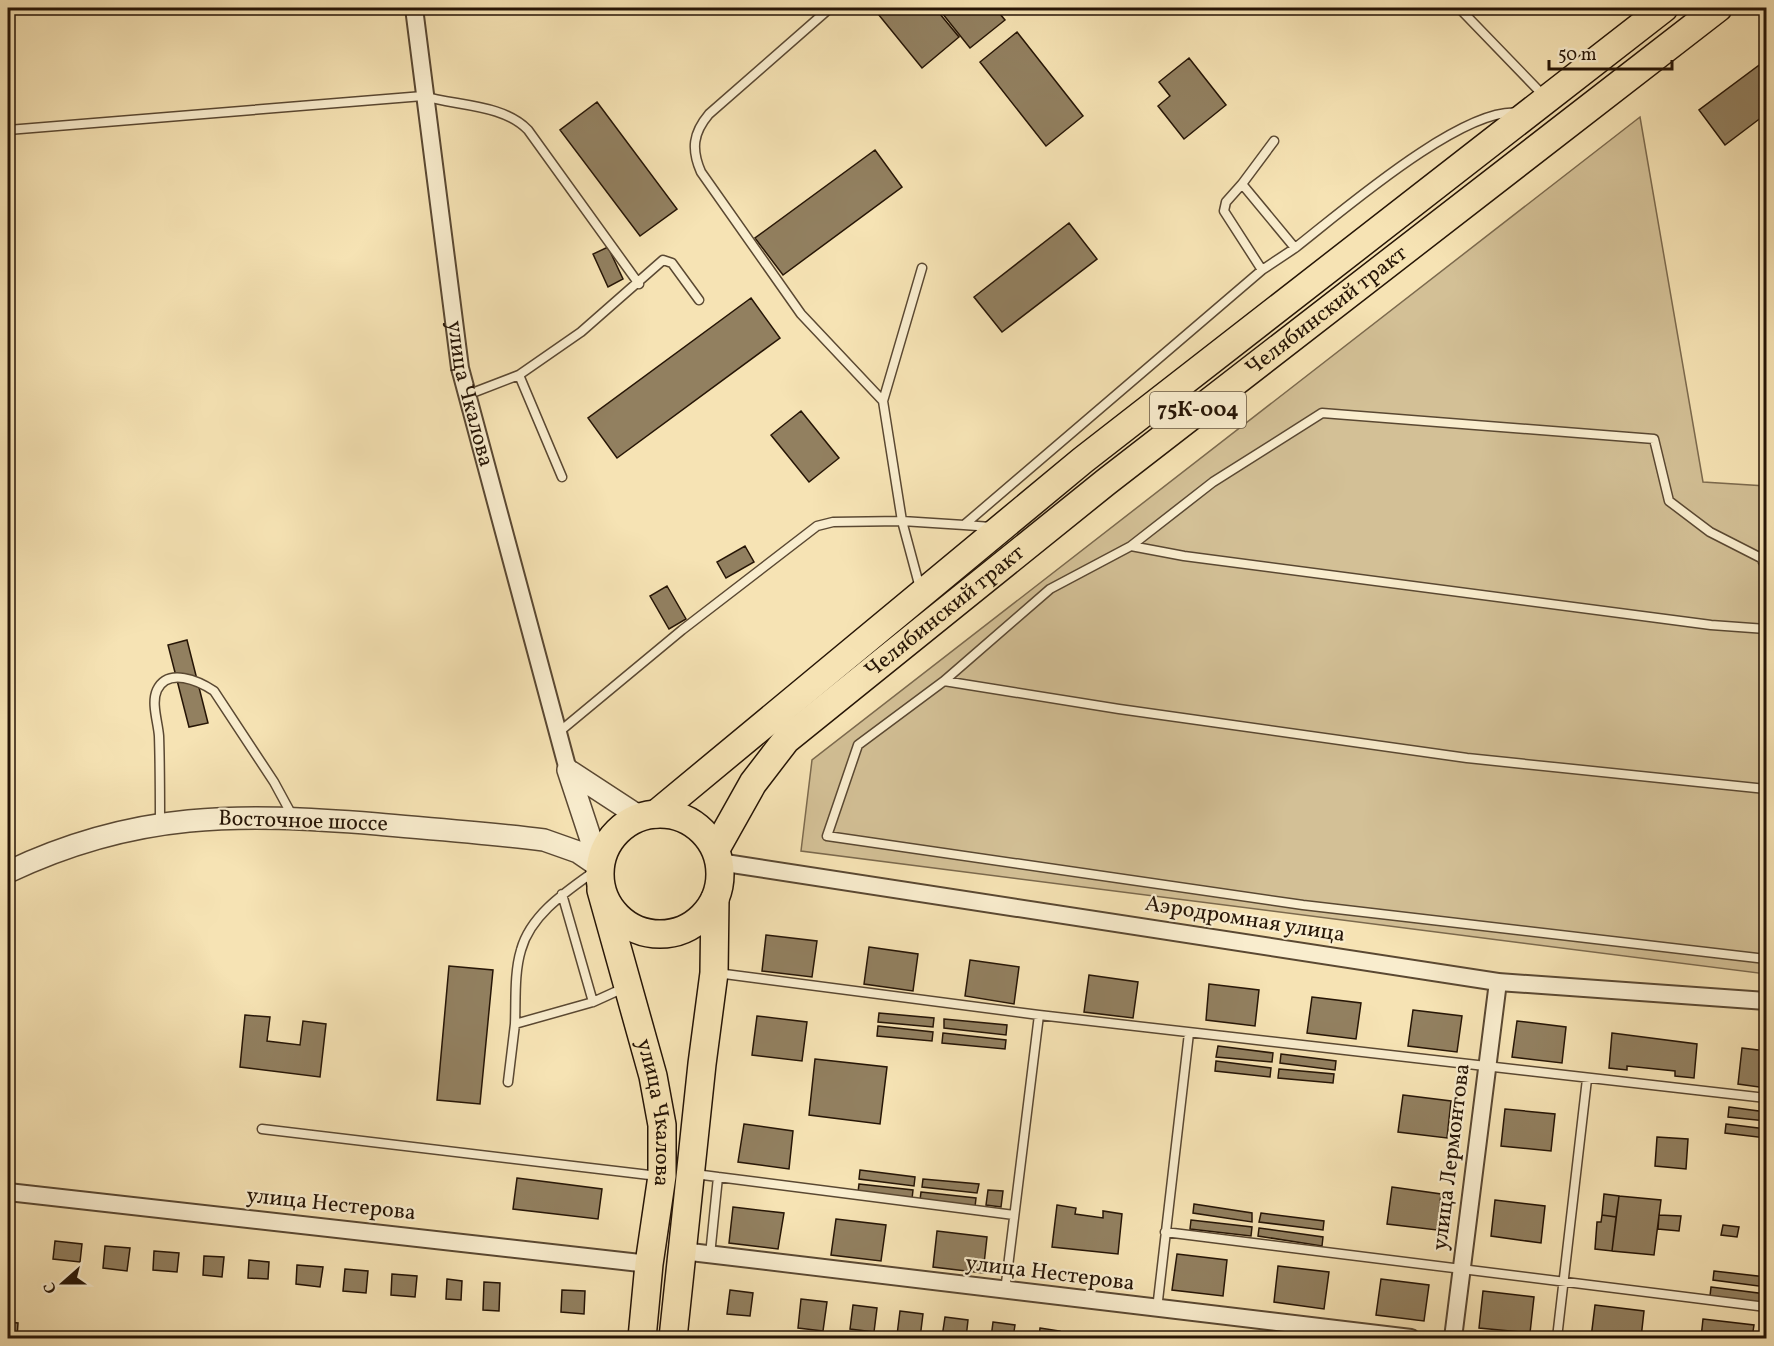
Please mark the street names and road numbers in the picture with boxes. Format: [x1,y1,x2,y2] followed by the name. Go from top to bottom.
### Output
[1239,238,1414,384] street label: Челябинский тракт
[439,319,501,470] street label: улица Чкалова
[1150,392,1246,428] road number: 75К-004
[858,538,1031,686] street label: Челябинский тракт
[218,804,388,840] street label: Восточное шоссе
[1143,889,1347,951] street label: Аэродромная улица
[628,1035,678,1189] street label: улица Чкалова
[1425,1062,1479,1252] street label: улица Лермонтова
[245,1181,417,1229] street label: улица Нестерова
[964,1248,1137,1300] street label: улица Нестерова

